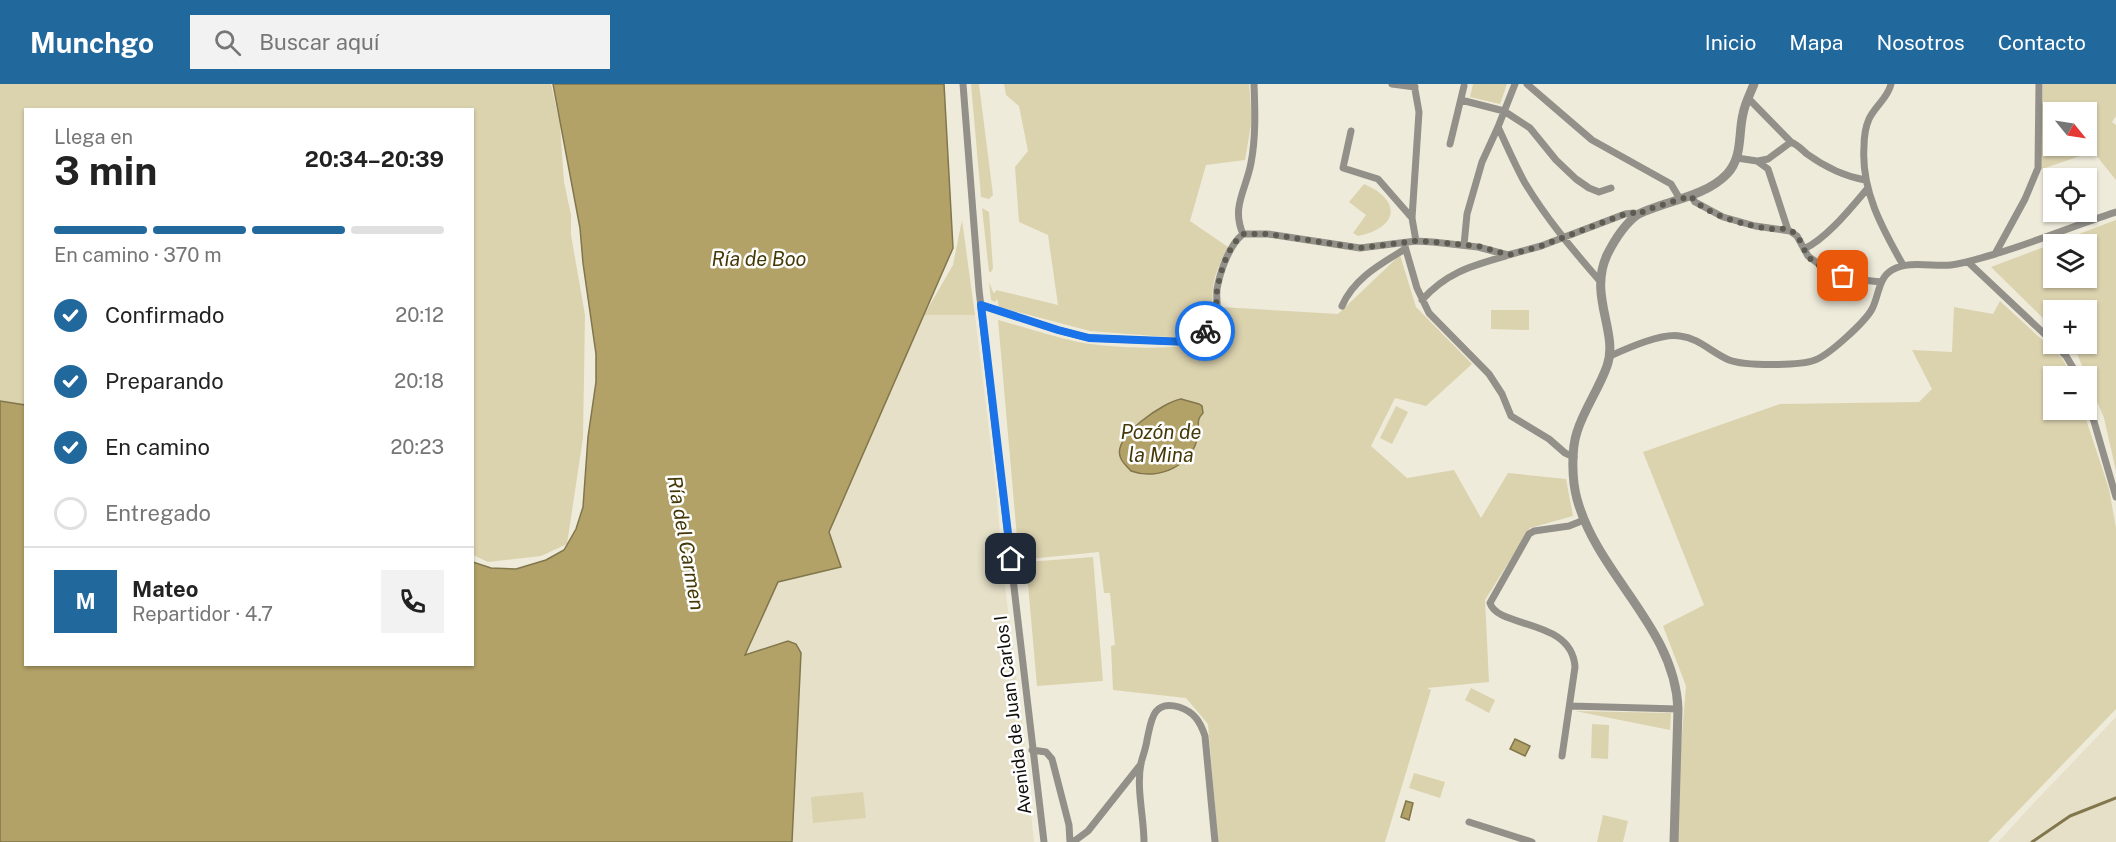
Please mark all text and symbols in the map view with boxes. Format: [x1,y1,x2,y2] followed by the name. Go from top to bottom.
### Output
[190,15,610,69] search box
[30,26,154,59] text: Munchgo
[211,26,244,59] icon: search
[259,29,379,55] text: Buscar aquí
[1705,30,1756,55] text: Inicio
[1789,30,1843,55] text: Mapa
[1876,30,1965,55] text: Nosotros
[1998,30,2086,55] text: Contacto
[2043,102,2097,156] north arrow
[2043,102,2097,420] map controls
[54,125,133,149] text: Llega en
[305,146,444,172] text: 20:34–20:39
[54,148,157,194] text: 3 min
[2043,168,2097,222] button: locate
[2043,234,2097,288] button: layers
[54,243,222,267] text: En camino · 370 m
[712,247,807,271] water label: Ría de Boo
[1817,250,1868,301] pin
[1826,259,1859,292] icon: bag
[54,299,87,332] icon: check
[2043,300,2097,354] button: +
[1175,301,1235,361] courier
[105,302,224,328] text: Confirmado
[395,303,444,327] text: 20:12
[1189,315,1222,348] icon: bike
[54,365,87,398] icon: check
[2043,366,2097,420] button: −
[105,368,224,394] text: Preparando
[394,369,444,393] text: 20:18
[1121,420,1202,467] water label: Pozón de la Mina
[54,431,87,464] icon: check
[105,434,210,460] text: En camino
[390,435,444,459] text: 20:23
[662,474,710,612] water label: Ría del Carmen
[105,500,211,526] text: Entregado
[985,533,1036,584] pin
[994,542,1027,575] icon: home
[381,570,444,633] button: phone
[132,576,198,602] text: Mateo
[75,588,96,614] text: M
[132,602,273,626] text: Repartidor · 4.7
[990,614,1035,816] street label: Avenida de Juan Carlos I

